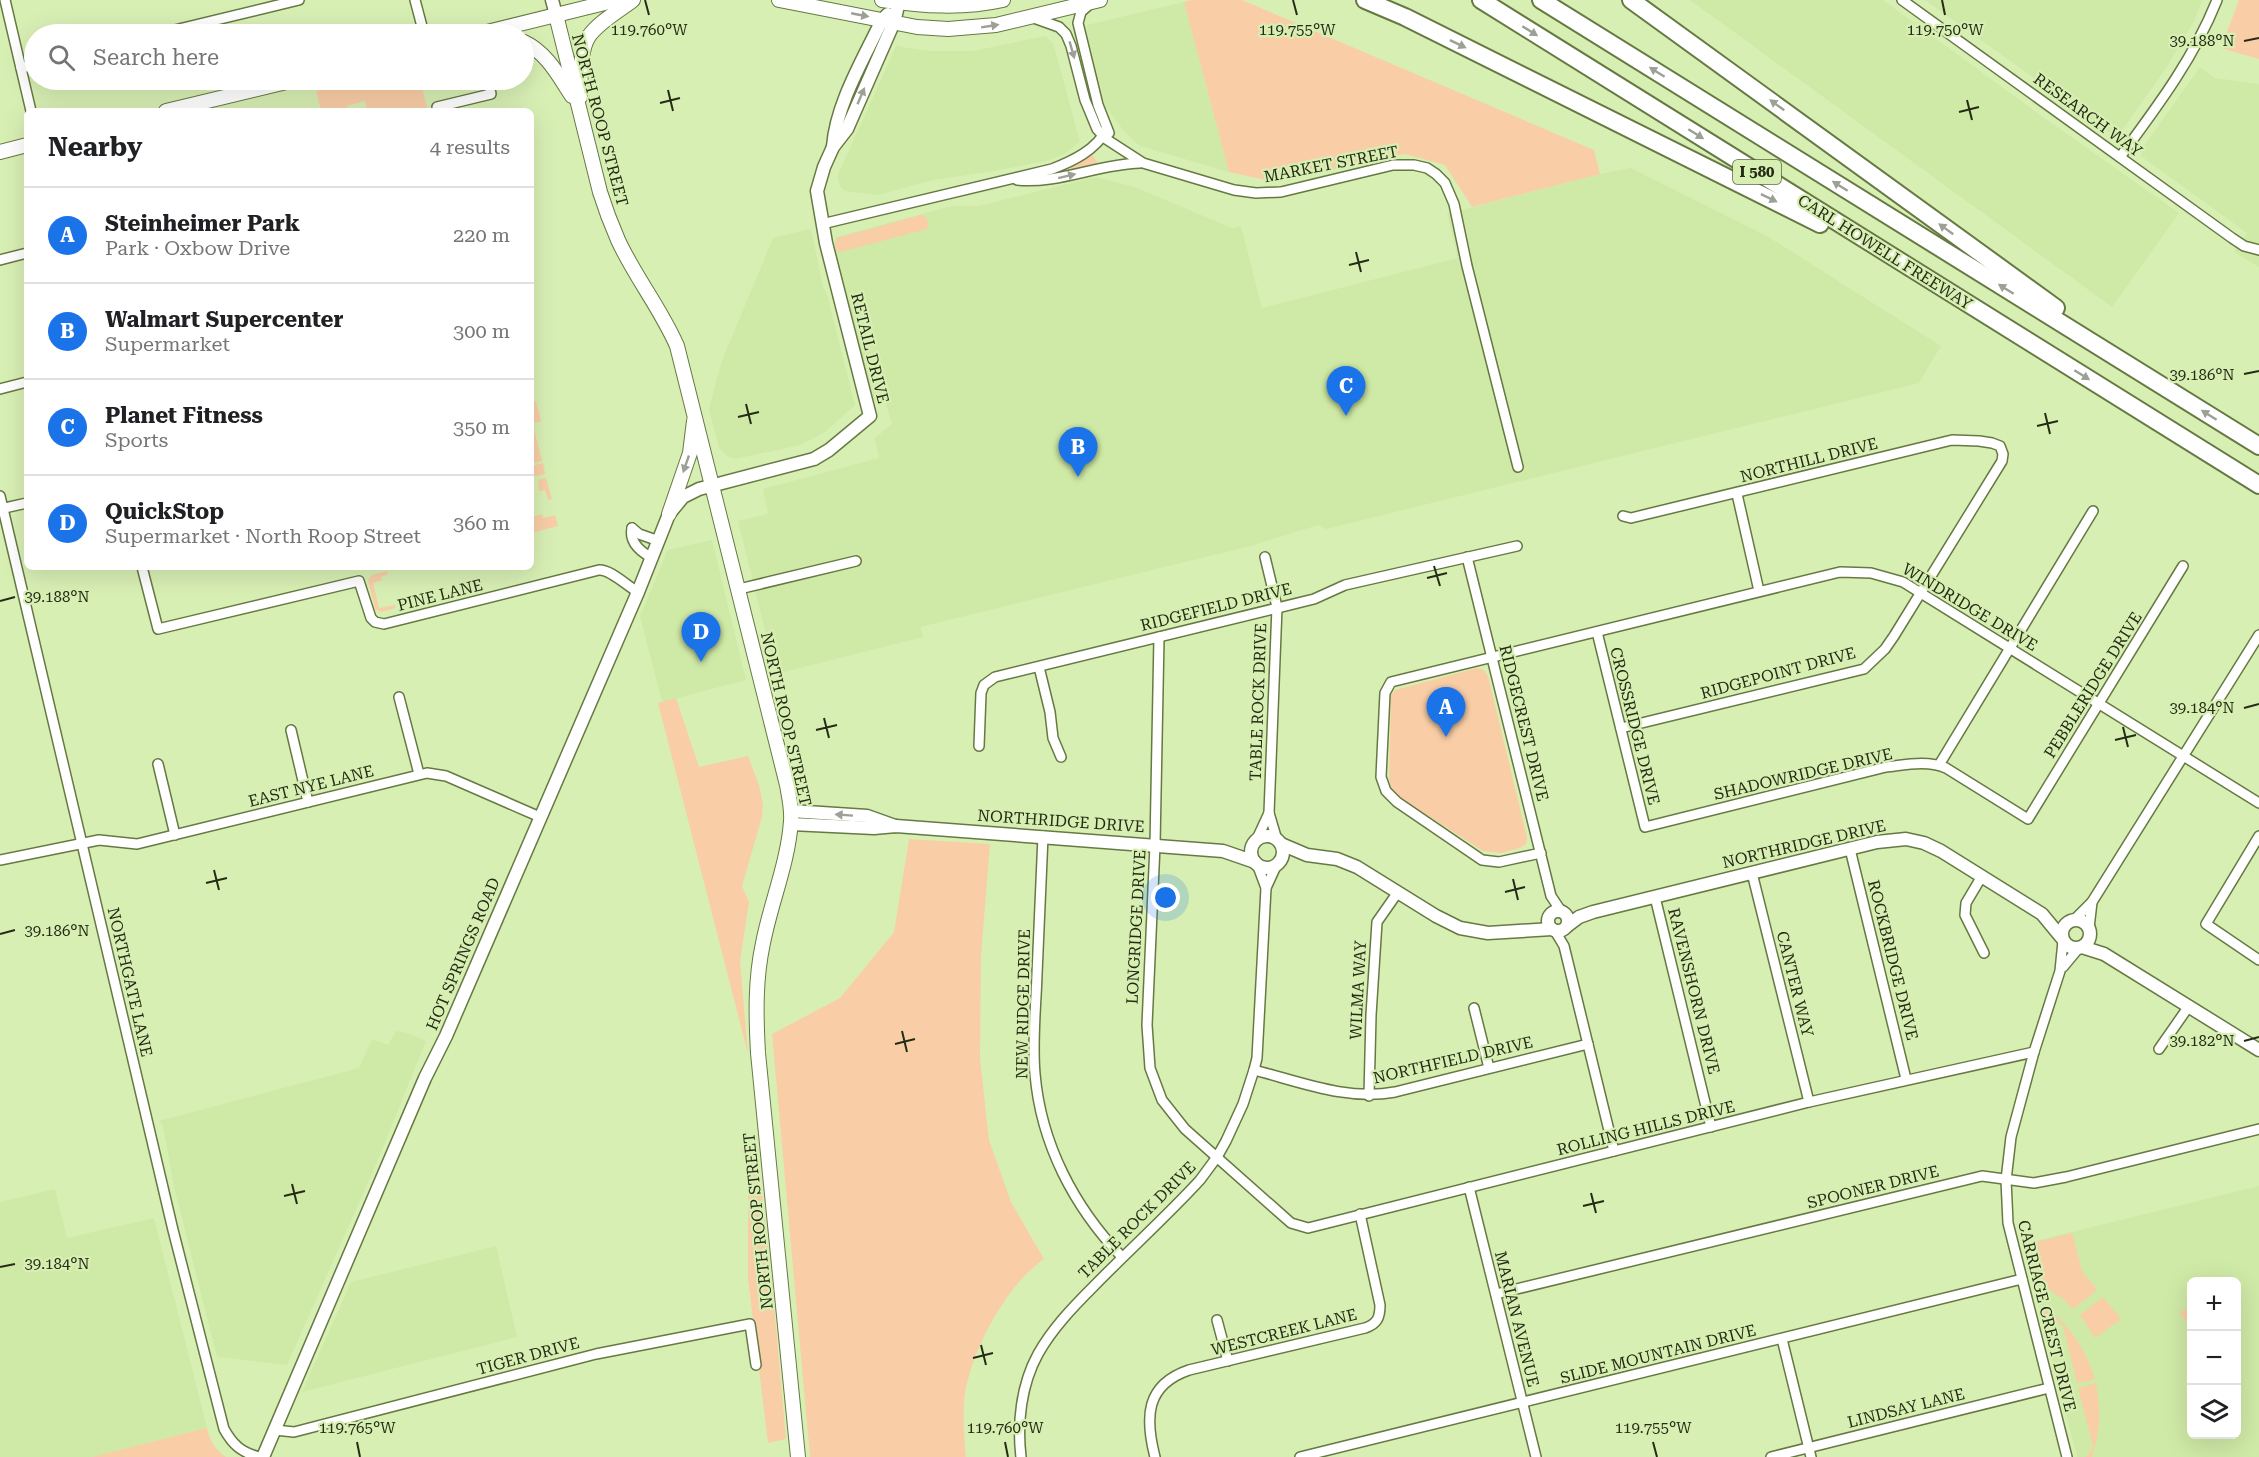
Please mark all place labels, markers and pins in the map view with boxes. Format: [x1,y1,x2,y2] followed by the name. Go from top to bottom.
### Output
[1326,366,1366,416] pin: C
[1058,428,1098,477] pin: B
[682,612,720,662] pin: D
[1426,688,1466,737] pin: A

